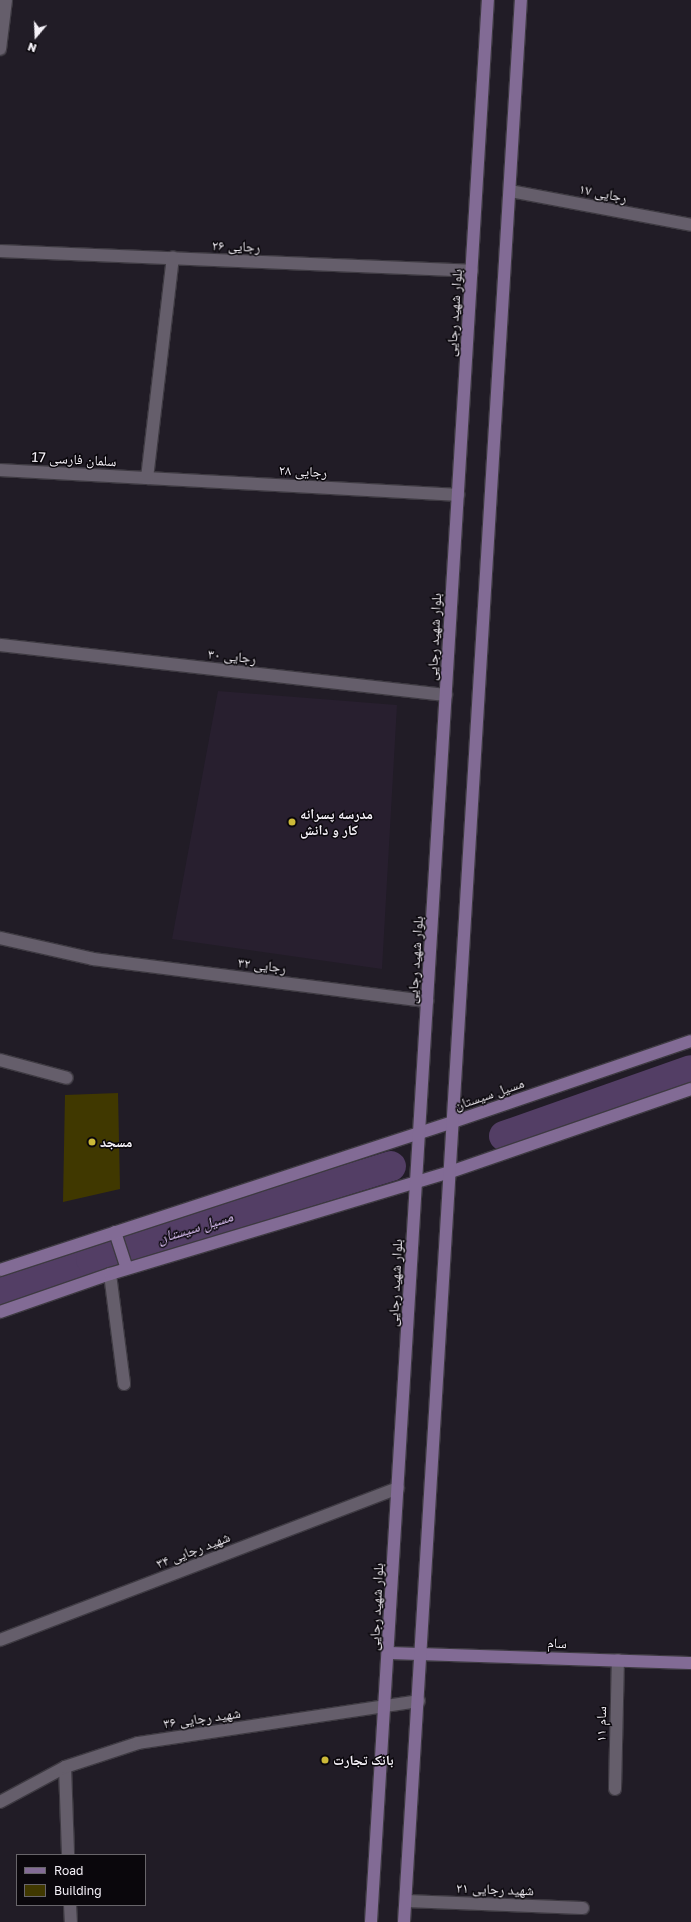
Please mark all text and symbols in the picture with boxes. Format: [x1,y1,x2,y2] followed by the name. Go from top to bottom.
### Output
[16,16,56,56] north arrow
[26,40,38,55] text: N
[578,180,628,206] street label: رجایی ۱۷
[212,237,260,255] street label: رجایی ۲۶
[443,268,465,358] street label: بلوار شهید رجایی
[31,448,117,470] street label: سلمان فارسی 17
[278,461,328,481] street label: رجایی ۲۸
[423,593,445,681] street label: بلوار شهید رجایی
[207,645,257,667] street label: رجایی ۳۰
[300,806,373,838] place label: مدرسه پسرانه کار و دانش
[287,817,297,827] marker: مدرسه پسرانه کار و دانش
[404,915,426,1005] street label: بلوار شهید رجایی
[237,954,287,976] street label: رجایی ۳۲
[452,1074,526,1114] street label: مسیل سیستان
[100,1134,132,1150] place label: مسجد
[87,1137,97,1147] marker: مسجد
[155,1207,235,1247] water label: مسیل سیستان
[384,1239,406,1327] street label: بلوار شهید رجایی
[154,1528,232,1572] street label: شهید رجایی ۳۴
[365,1563,387,1651] street label: بلوار شهید رجایی
[547,1634,567,1652] street label: سام
[162,1704,242,1732] street label: شهید رجایی ۳۶
[592,1706,610,1742] street label: سام ۱۱
[333,1752,394,1768] place label: بانک تجارت
[320,1755,330,1765] marker: بانک تجارت
[16,1854,146,1906] legend
[54,1863,83,1878] text: Road
[456,1879,534,1899] street label: شهید رجایی ۲۱
[54,1883,102,1898] text: Building

